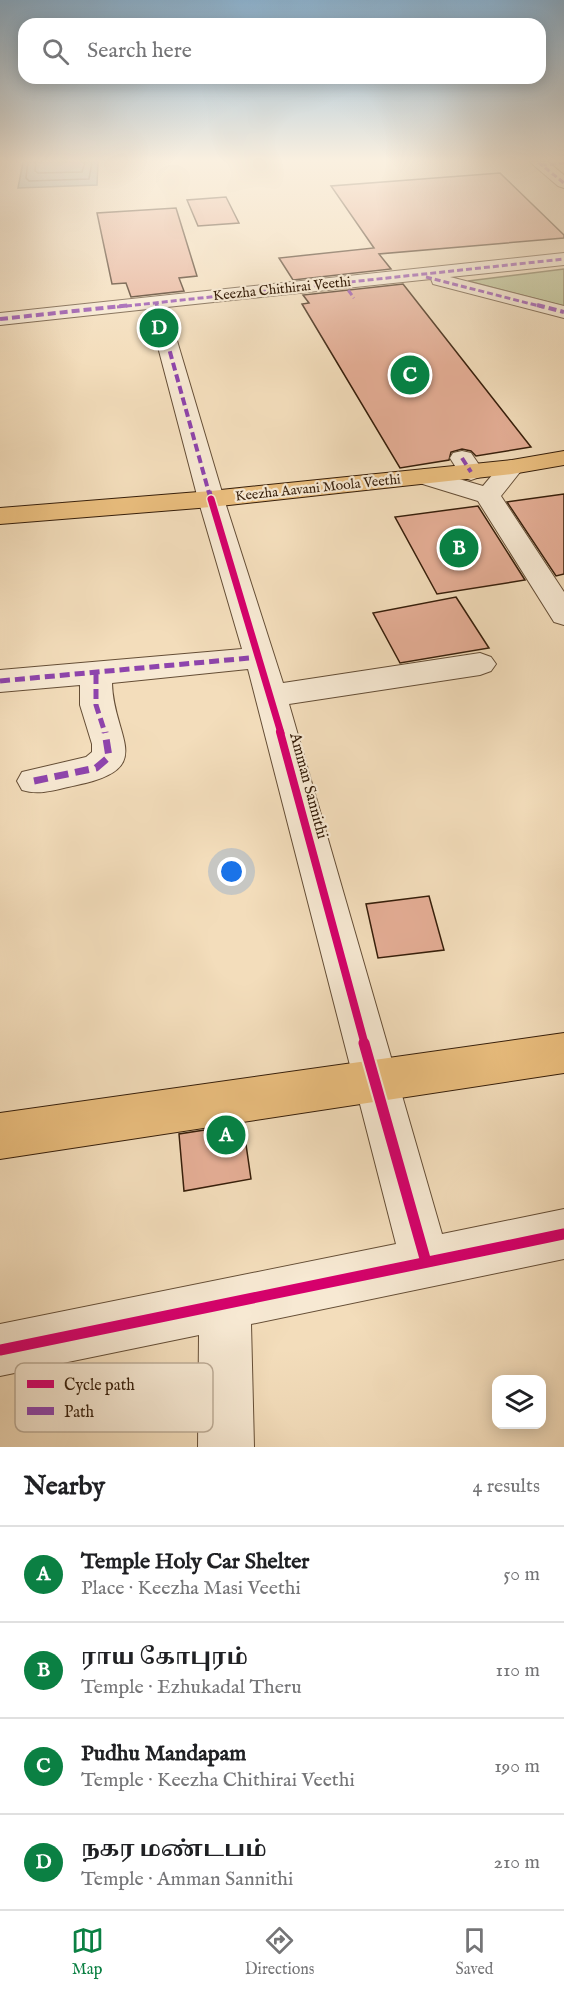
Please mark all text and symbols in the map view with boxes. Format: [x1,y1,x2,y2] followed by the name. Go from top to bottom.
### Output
[18,18,546,84] search box
[39,35,72,68] icon: search
[87,37,192,65] text: Search here
[212,273,352,305] street label: Keezha Chithirai Veethi
[140,306,178,350] pin: D
[390,352,430,398] pin: C
[234,470,402,506] street label: Keezha Aavani Moola Veethi
[440,526,478,570] pin: B
[284,730,332,841] street label: Amman Sannithi
[217,857,246,886] your location
[206,1112,246,1158] pin: A
[15,1363,213,1432] legend
[492,1375,546,1429] map controls
[492,1375,546,1429] button: layers
[64,1376,135,1396] text: Cycle path
[64,1403,95,1423] text: Path
[24,1470,105,1503] text: Nearby
[473,1474,540,1499] text: 4 results
[81,1548,309,1576] text: Temple Holy Car Shelter
[37,1562,50,1587] text: A
[503,1562,540,1587] text: 50 m
[81,1576,301,1601] text: Place · Keezha Masi Veethi
[81,1644,248,1672] text: ராய கோபுரம்
[37,1658,50,1683] text: B
[496,1658,540,1683] text: 110 m
[81,1675,302,1700] text: Temple · Ezhukadal Theru
[81,1740,246,1768] text: Pudhu Mandapam
[36,1754,51,1779] text: C
[494,1754,540,1779] text: 190 m
[81,1768,355,1793] text: Temple · Keezha Chithirai Veethi
[81,1836,267,1864] text: நகர மண்டபம்
[35,1850,52,1875] text: D
[494,1850,540,1875] text: 210 m
[81,1867,293,1892] text: Temple · Amman Sannithi
[71,1924,104,1980] tab: Map
[245,1924,314,1980] tab: Directions
[456,1924,493,1980] tab: Saved

